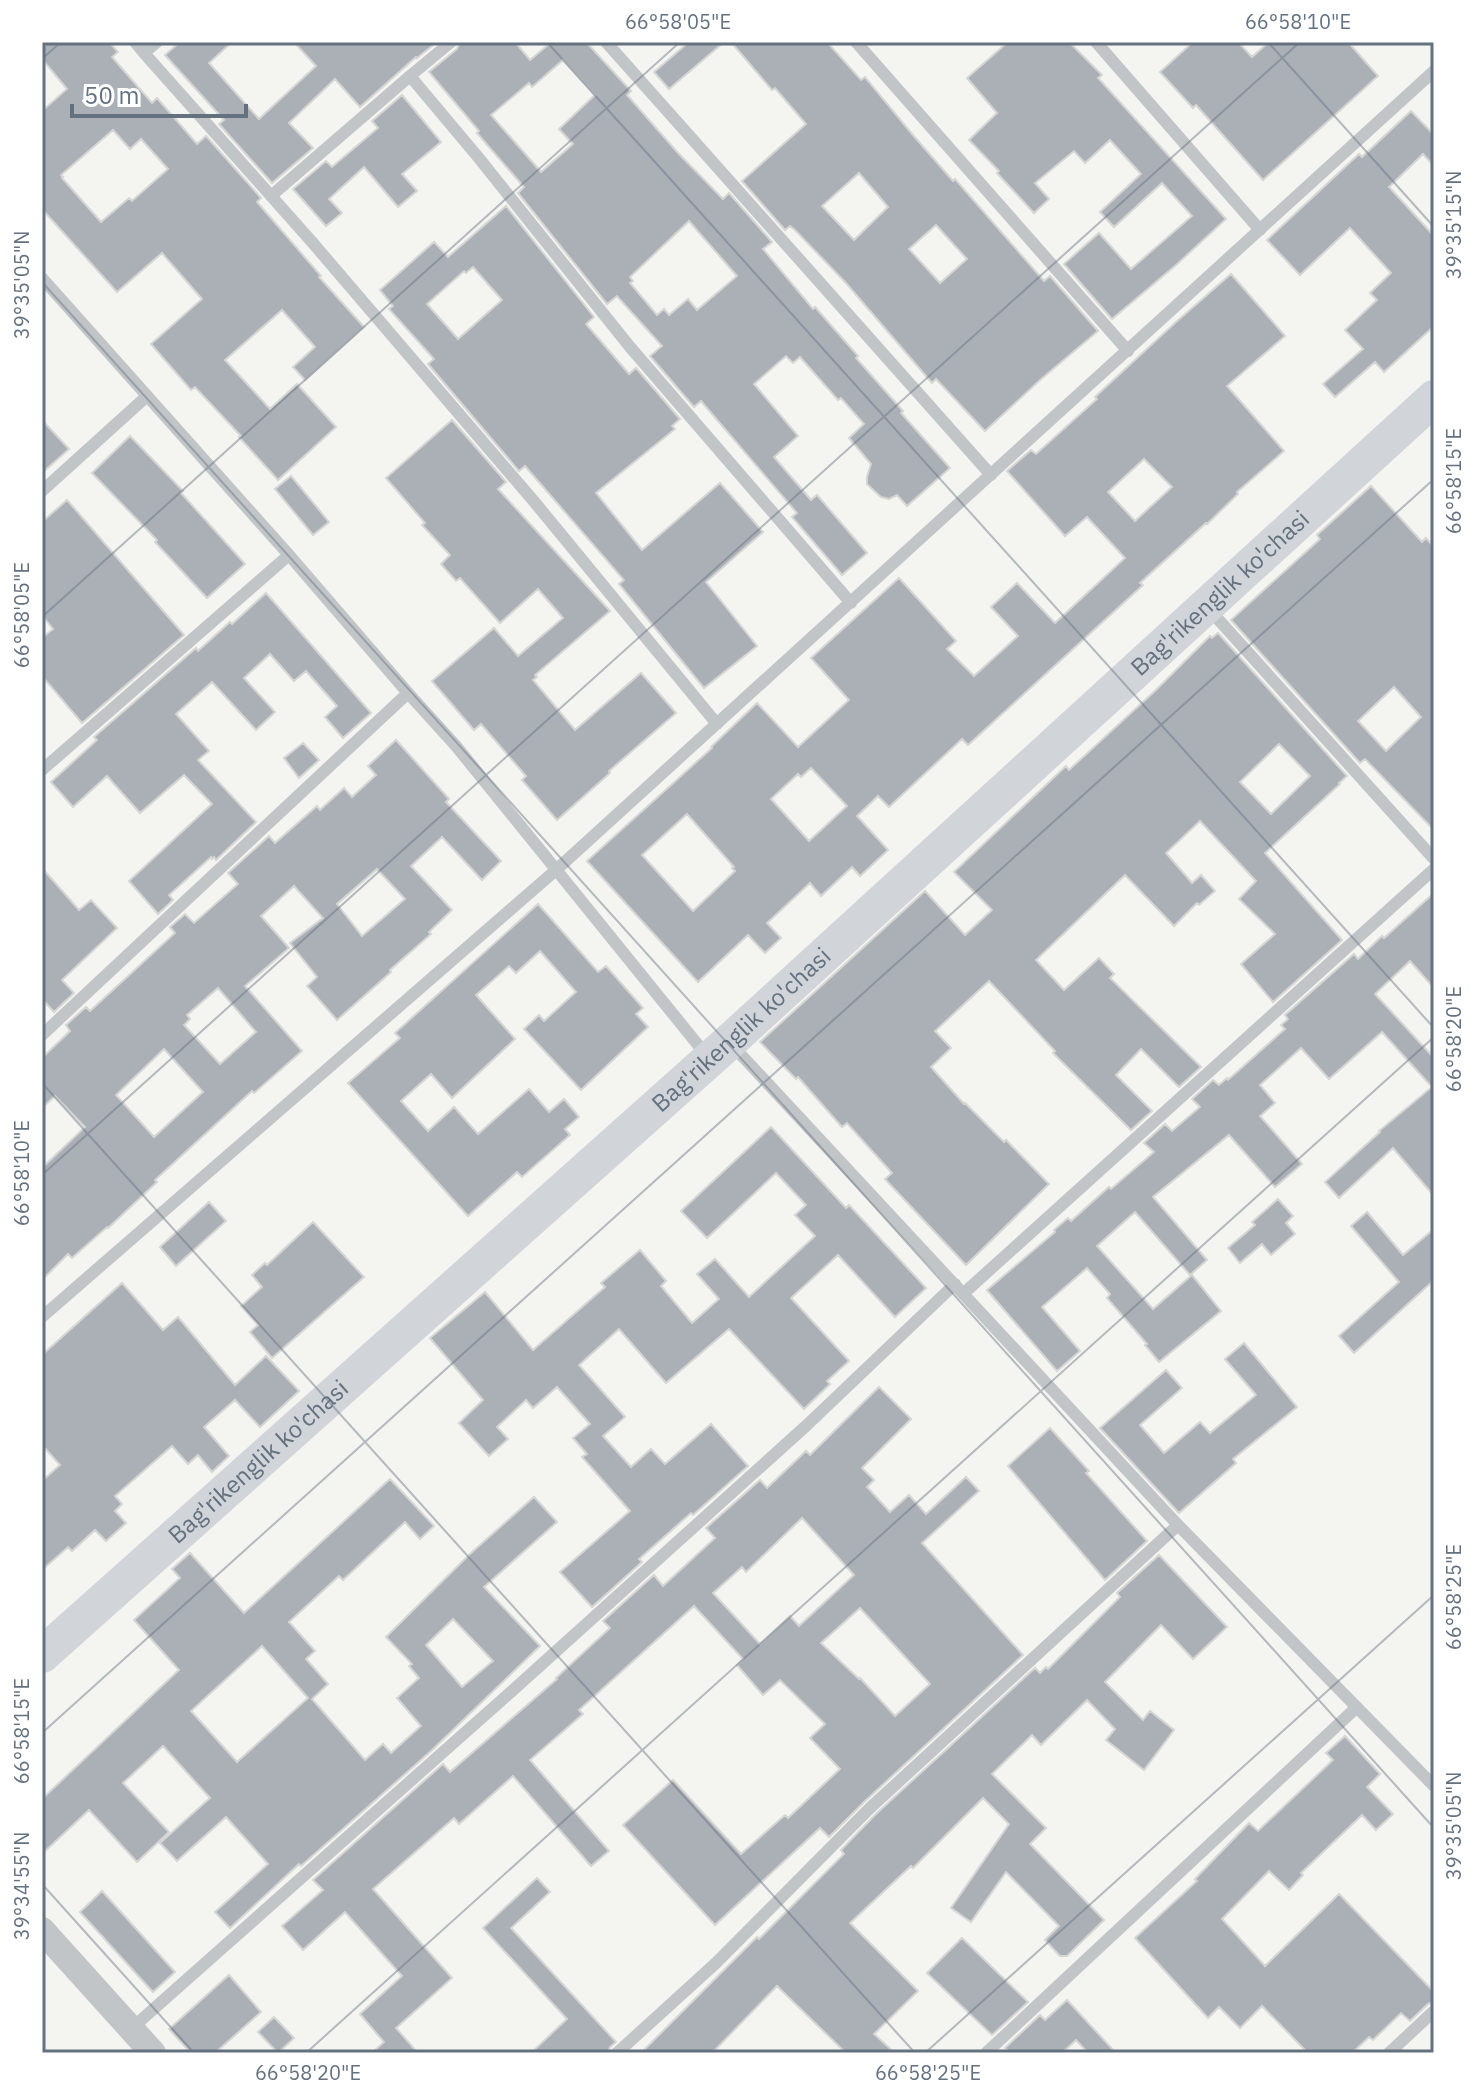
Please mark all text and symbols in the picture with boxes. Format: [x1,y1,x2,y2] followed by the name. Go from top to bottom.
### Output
[625,8,731,35] text: 66°58'05"E
[1245,8,1351,35] text: 66°58'10"E
[72,68,246,118] scale bar
[84,79,139,111] text: 50 m
[1440,171,1467,279] text: 39°35'15"N
[8,231,35,339] text: 39°35'05"N
[1440,428,1467,534] text: 66°58'15"E
[1123,503,1316,682] street label: Bag'rikenglik ko'chasi
[8,562,35,668] text: 66°58'05"E
[644,940,837,1119] street label: Bag'rikenglik ko'chasi
[1440,986,1467,1092] text: 66°58'20"E
[8,1120,35,1226] text: 66°58'10"E
[161,1372,355,1550] street label: Bag'rikenglik ko'chasi
[1440,1544,1467,1650] text: 66°58'25"E
[8,1678,35,1784] text: 66°58'15"E
[1440,1772,1467,1880] text: 39°35'05"N
[8,1832,35,1940] text: 39°34'55"N
[255,2059,361,2086] text: 66°58'20"E
[875,2059,981,2086] text: 66°58'25"E

